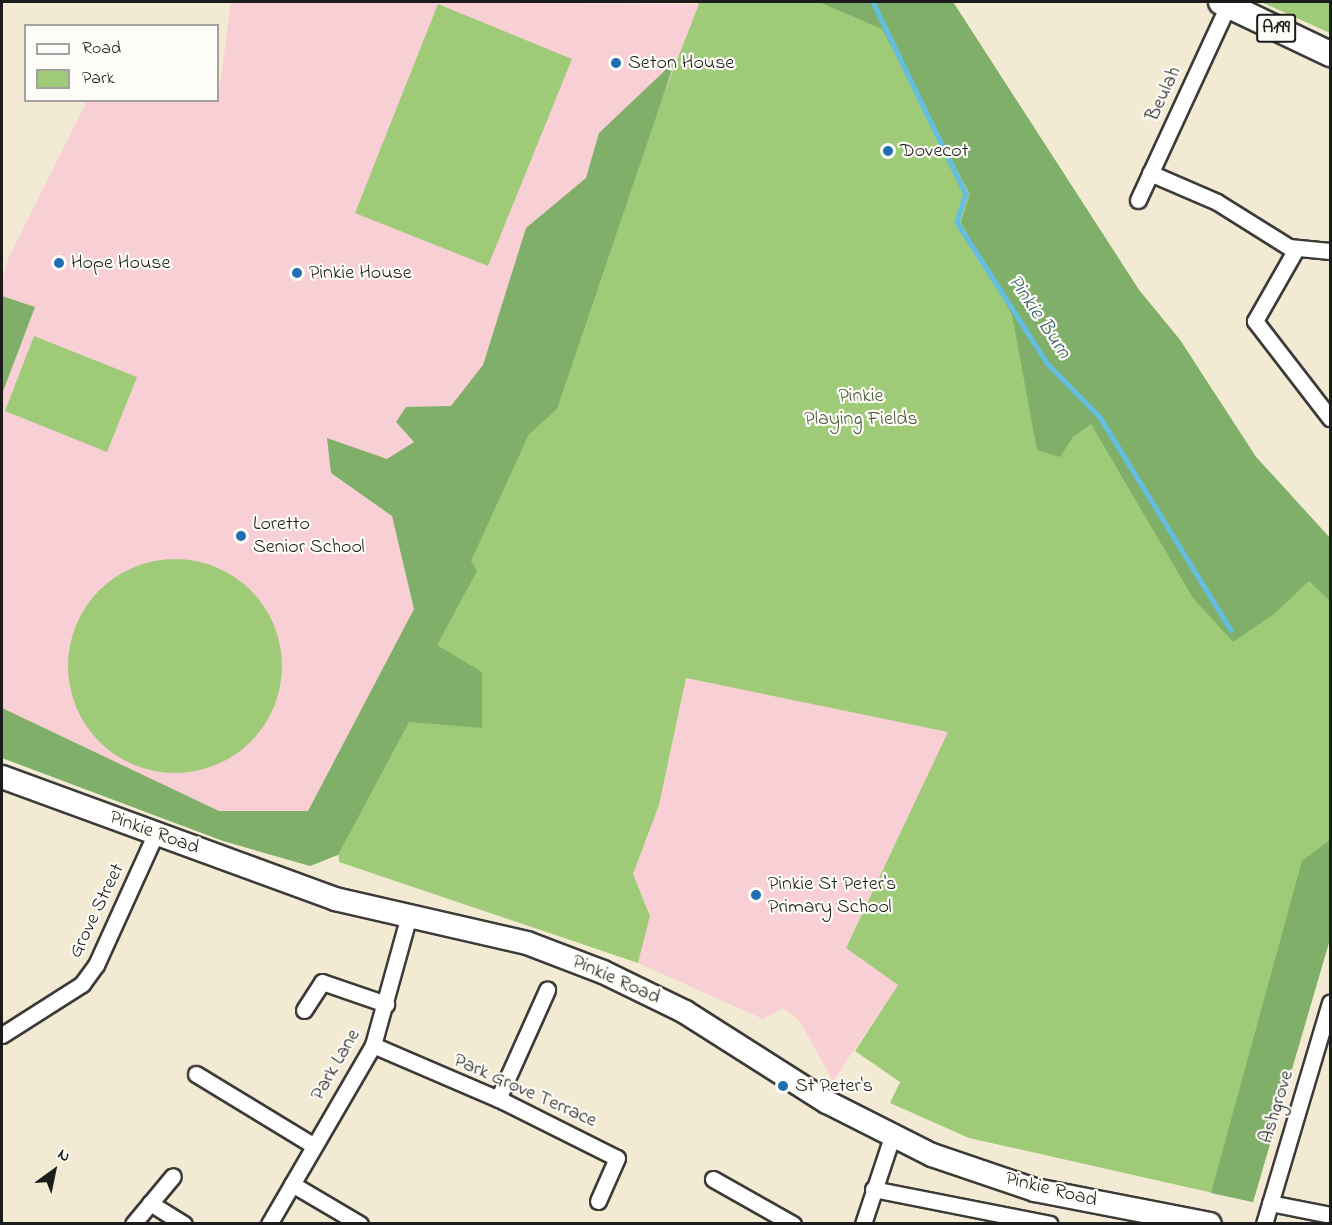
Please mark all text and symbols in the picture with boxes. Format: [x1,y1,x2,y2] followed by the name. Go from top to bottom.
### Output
[1255,13,1297,43] road number: A199
[24,24,219,102] legend
[82,36,121,62] text: Road
[628,51,734,75] place label: Seton House
[609,56,623,70] marker: Seton House
[1141,63,1187,125] street label: Beulah
[82,66,115,92] text: Park
[900,139,968,163] place label: Dovecot
[881,144,895,158] marker: Dovecot
[71,251,170,275] place label: Hope House
[52,256,66,270] marker: Hope House
[309,261,412,285] place label: Pinkie House
[290,266,304,280] marker: Pinkie House
[1002,270,1076,364] water label: Pinkie Burn
[804,385,918,432] park label: Pinkie Playing Fields
[253,512,365,559] place label: Loretto Senior School
[234,529,248,543] marker: Loretto Senior School
[106,806,202,860] street label: Pinkie Road
[64,860,130,962] street label: Grove Street
[768,872,896,919] place label: Pinkie St Peter's Primary School
[749,888,763,902] marker: Pinkie St Peter's Primary School
[568,950,664,1010] street label: Pinkie Road
[306,1025,366,1105] street label: Park Lane
[450,1049,600,1133] street label: Park Grove Terrace
[1255,1068,1299,1146] street label: Ashgrove
[795,1074,873,1098] place label: St Peter's
[776,1079,790,1093] marker: St Peter's
[24,1141,84,1201] north arrow
[53,1143,75,1169] text: N
[1003,1167,1099,1213] street label: Pinkie Road

